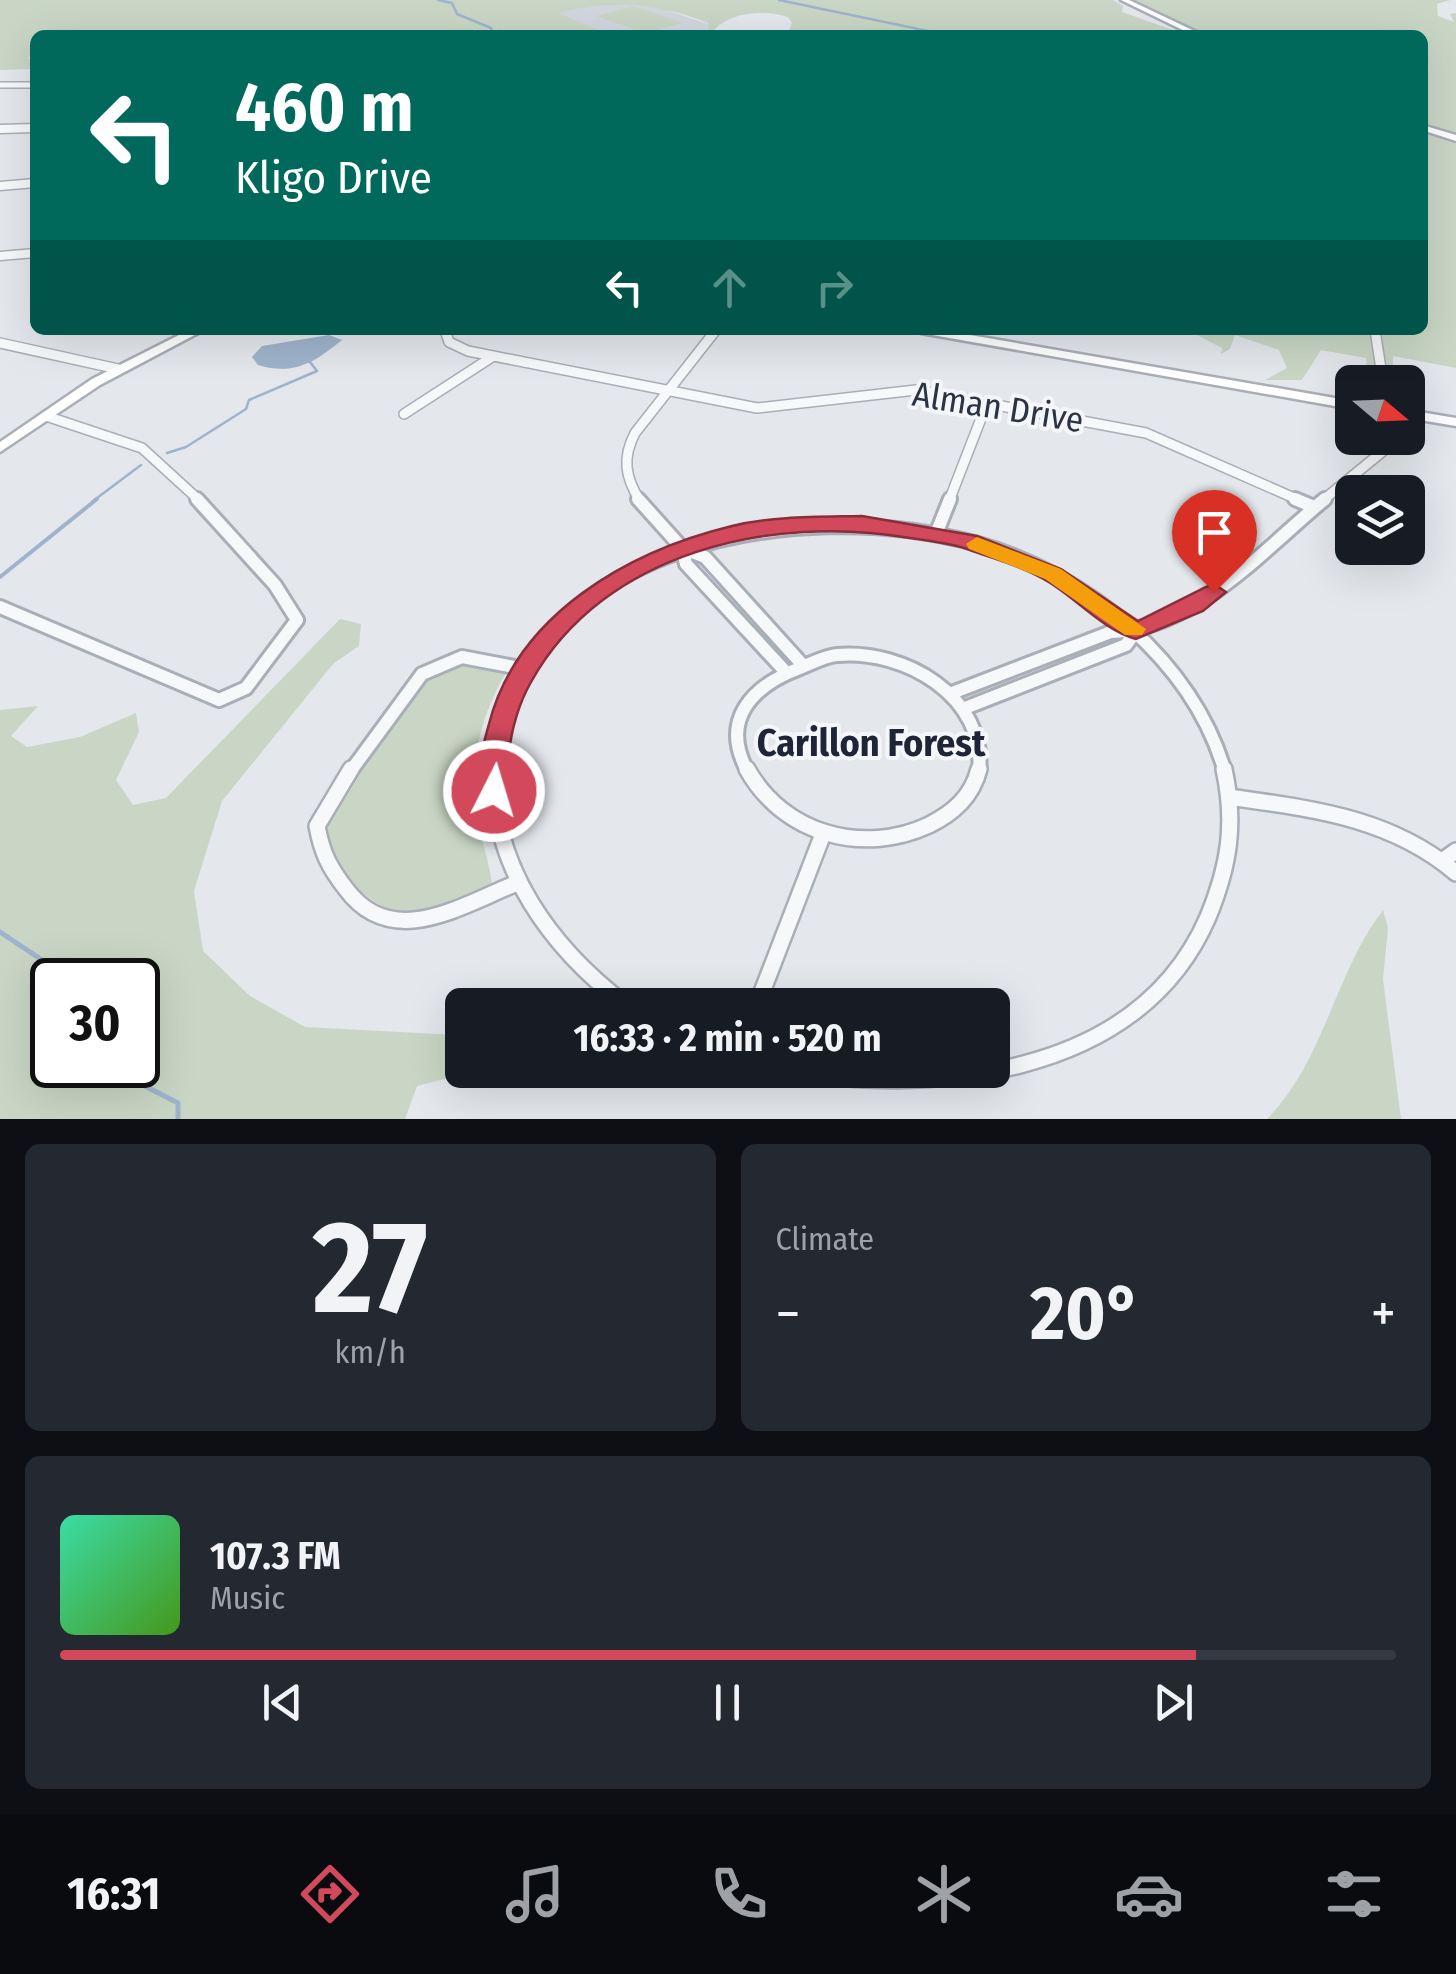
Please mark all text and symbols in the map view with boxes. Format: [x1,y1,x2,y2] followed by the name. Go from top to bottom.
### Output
[235,66,414,150] text: 460 m
[70,70,200,200] icon: left
[235,151,432,205] text: Kligo Drive
[597,260,652,315] icon: left
[702,260,757,315] icon: ahead
[807,260,862,315] icon: right
[1335,365,1425,455] north arrow
[1335,365,1425,565] map controls
[910,373,1086,441] street label: Alman Drive
[1335,475,1425,565] button: layers
[1172,490,1257,593] pin
[1187,505,1242,560] icon: arrive
[757,720,986,766] district label: Carillon Forest
[442,739,546,843] position arrow
[30,958,160,1088] speed limit sign: 30
[574,1015,881,1061] text: 16:33 · 2 min · 520 m
[313,1190,428,1346] text: 27
[776,1220,874,1258] text: Climate
[1030,1269,1141,1359] text: 20°
[776,1281,800,1347] text: −
[1371,1281,1396,1347] text: +
[335,1333,406,1371] text: km/h
[210,1533,341,1579] text: 107.3 FM
[210,1579,285,1617] text: Music
[255,1675,310,1730] icon: previous
[700,1675,755,1730] icon: pause
[1146,1675,1201,1730] icon: next
[295,1859,365,1929] icon: directions
[500,1859,570,1929] icon: music
[704,1859,774,1929] icon: phone
[909,1859,979,1929] icon: climate
[1114,1859,1184,1929] icon: car
[1319,1859,1389,1929] icon: filters
[67,1867,160,1921] text: 16:31

